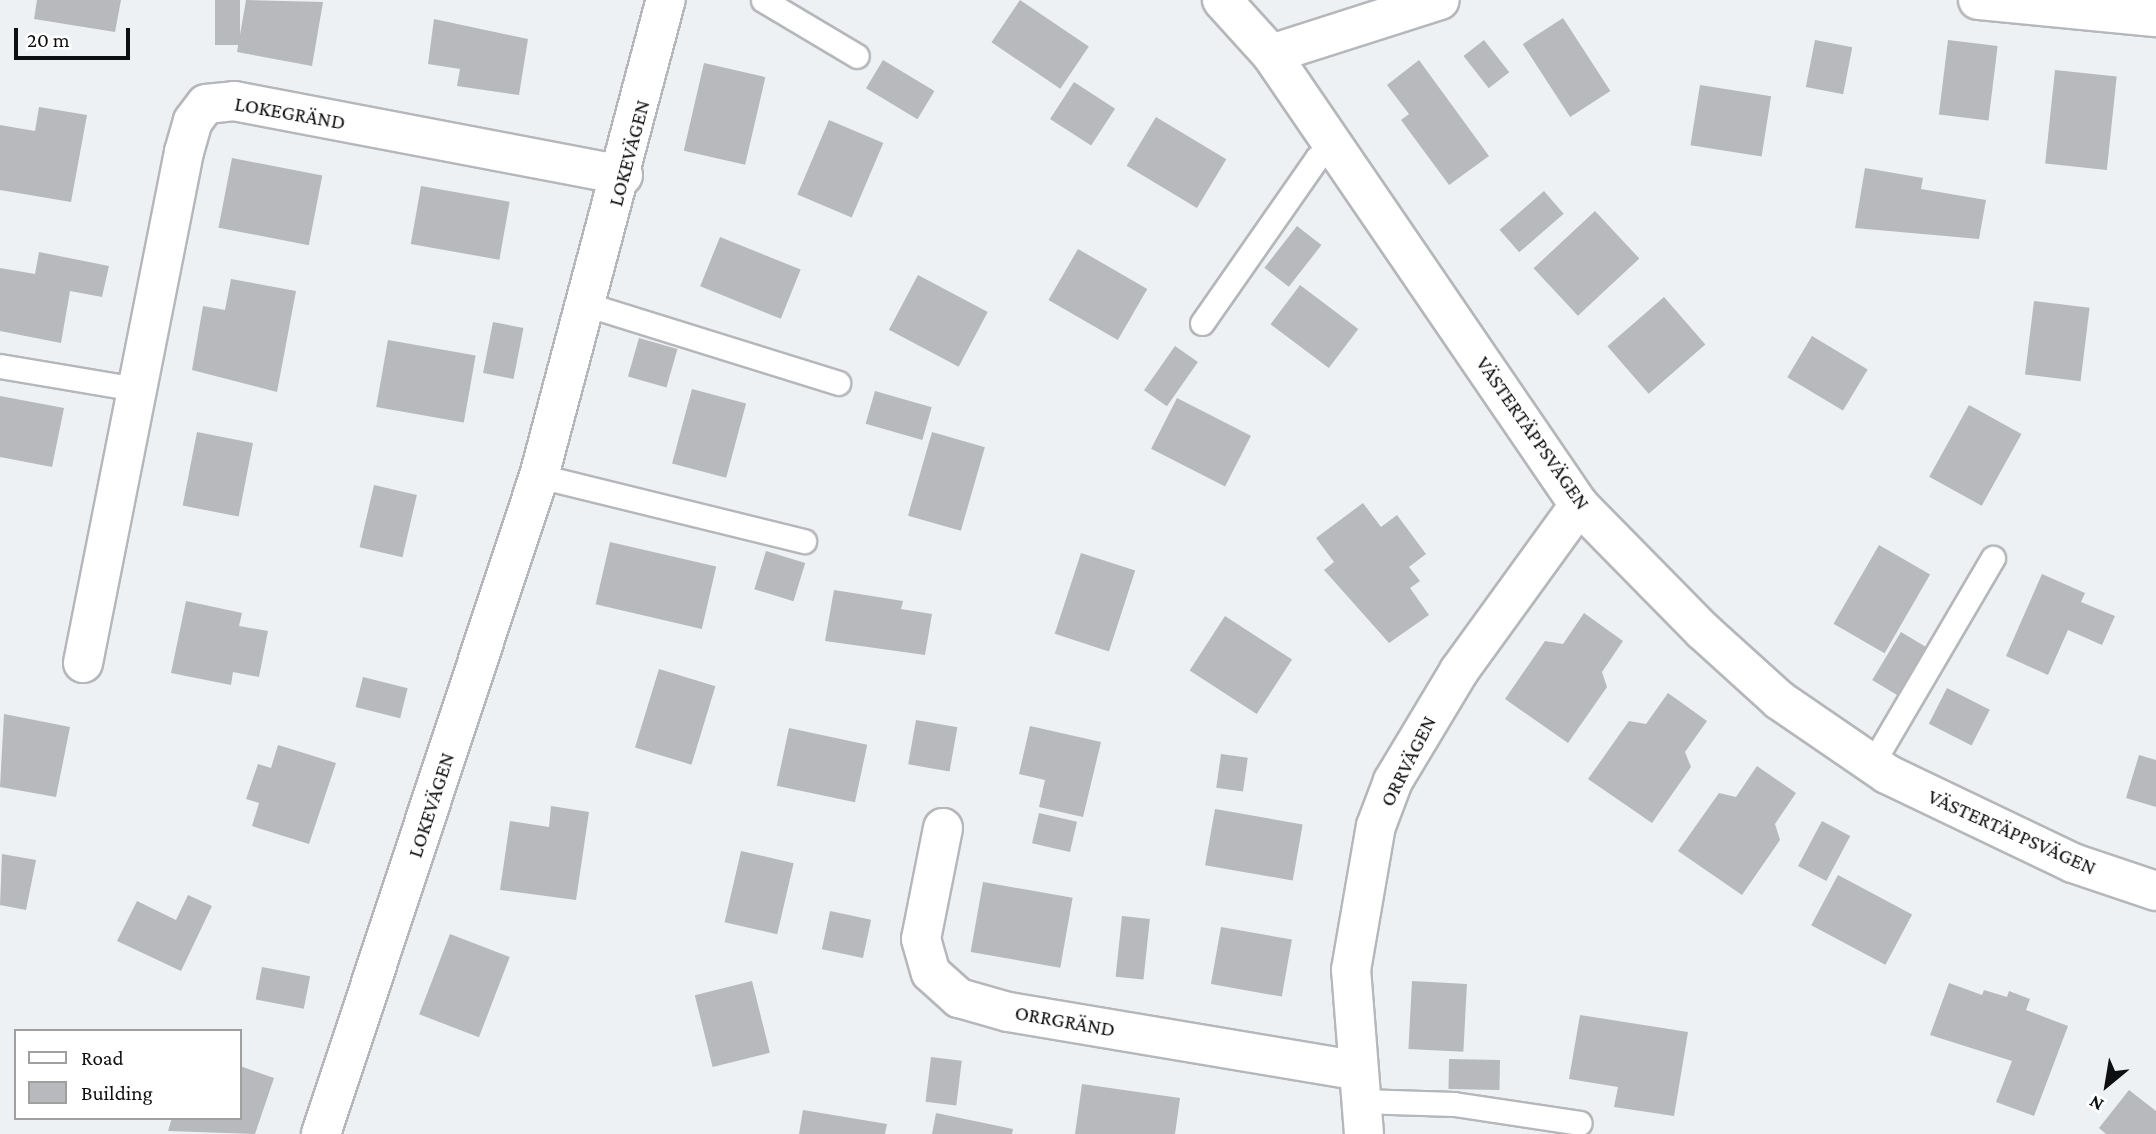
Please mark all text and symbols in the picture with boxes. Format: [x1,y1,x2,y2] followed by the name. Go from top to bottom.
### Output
[18,14,133,58] scale bar
[27,28,70,52] text: 20 m
[233,91,347,135] street label: LOKEGRÄND
[603,97,655,209] street label: LOKEVÄGEN
[1471,351,1595,515] street label: VÄSTERTÄPPSVÄGEN
[1374,711,1442,811] street label: ORRVÄGEN
[402,749,460,861] street label: LOKEVÄGEN
[1924,784,2100,880] street label: VÄSTERTÄPPSVÄGEN
[1013,1000,1117,1042] street label: ORRGRÄND
[14,1029,242,1120] legend
[81,1046,124,1070] text: Road
[2072,1050,2142,1120] north arrow
[81,1081,153,1105] text: Building
[2085,1091,2107,1116] text: N

